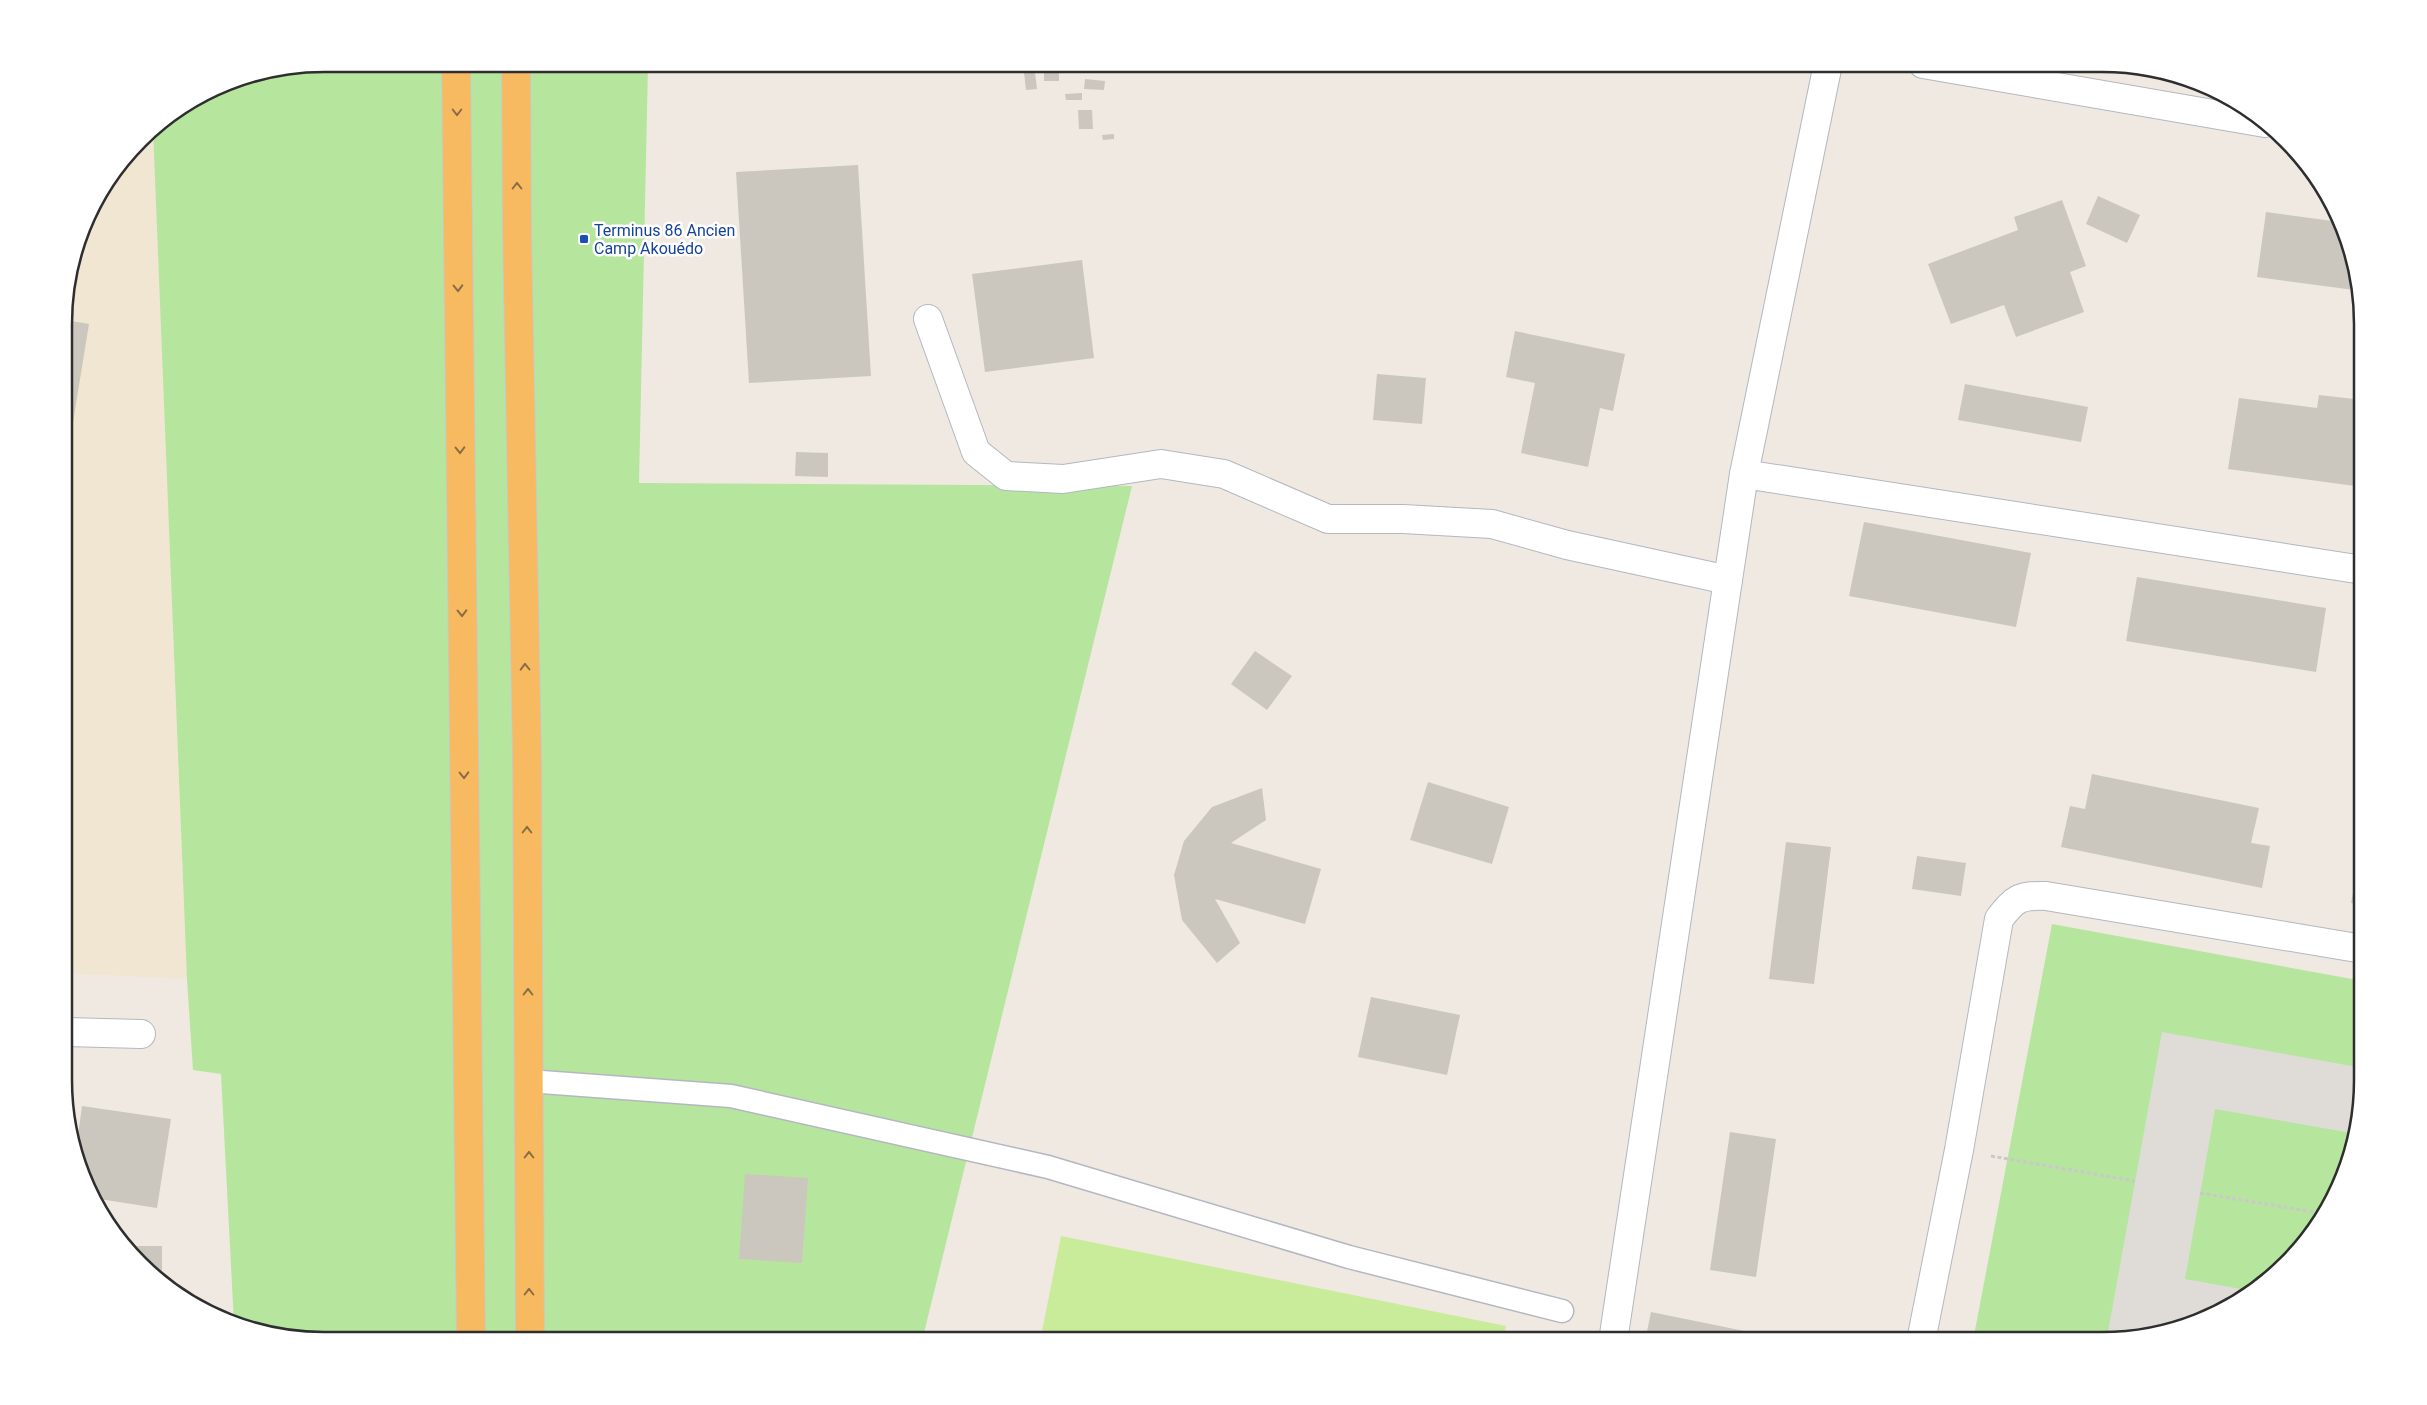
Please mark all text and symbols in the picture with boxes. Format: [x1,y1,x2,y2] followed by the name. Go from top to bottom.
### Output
[451,109,462,117] one-way arrow
[512,181,522,189] one-way arrow
[594,221,735,258] place label: Terminus 86 Ancien Camp Akouédo
[578,233,590,245] marker: Terminus 86 Ancien Camp Akouédo
[453,284,463,292] one-way arrow
[455,446,465,454] one-way arrow
[457,609,467,617] one-way arrow
[520,663,530,670] one-way arrow
[459,772,469,779] one-way arrow
[522,825,532,833] one-way arrow
[523,988,533,996] one-way arrow
[524,1150,534,1158] one-way arrow
[524,1288,535,1296] one-way arrow

